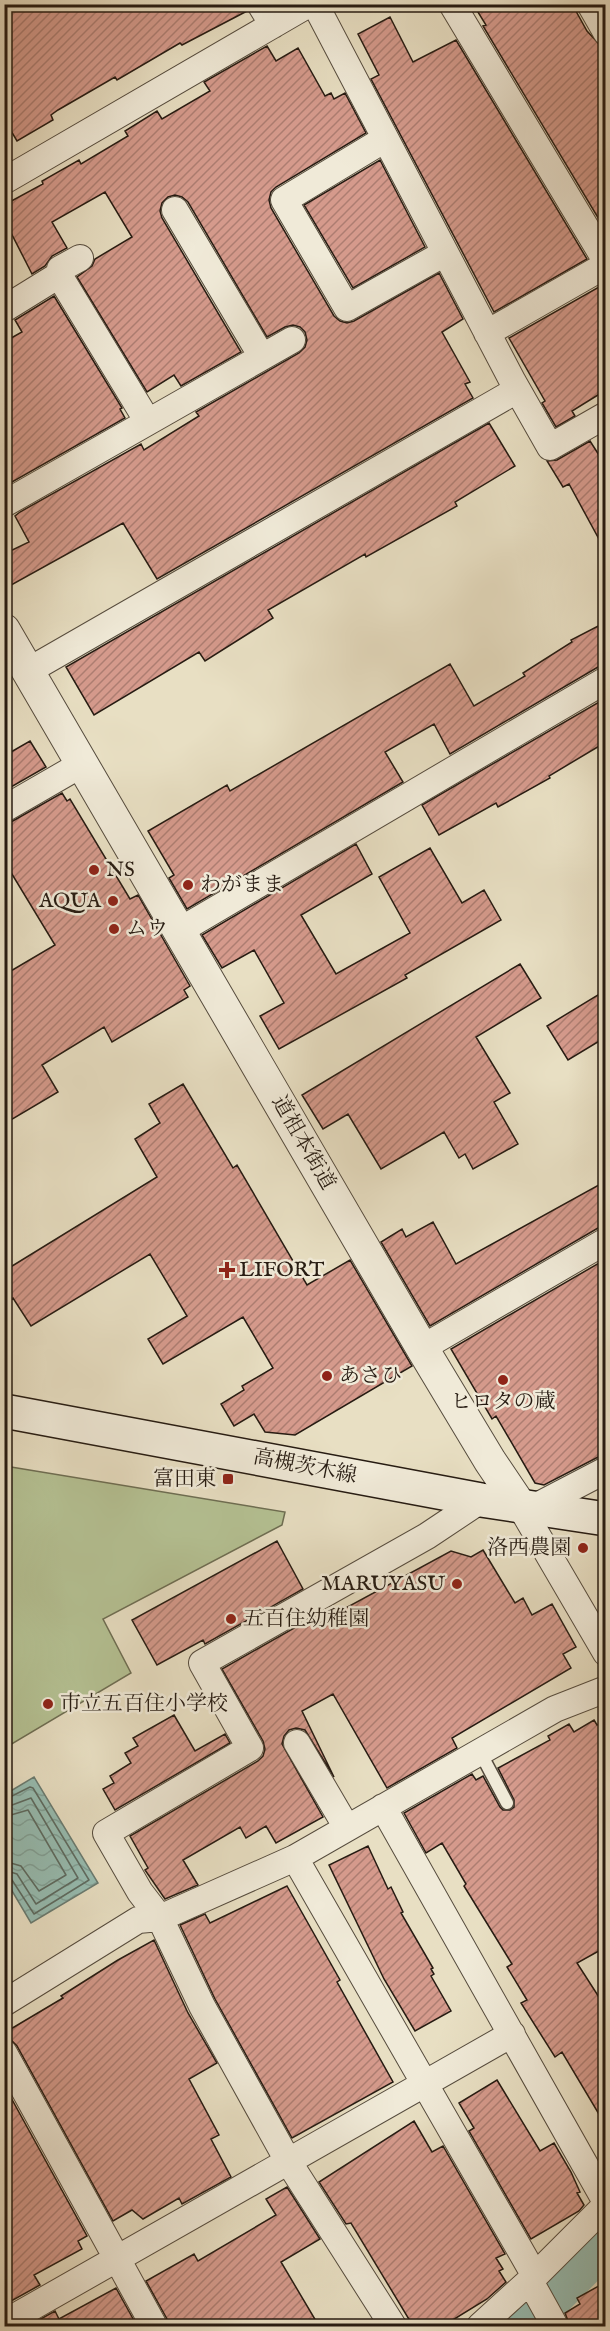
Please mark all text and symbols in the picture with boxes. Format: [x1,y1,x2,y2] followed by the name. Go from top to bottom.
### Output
[106,857,135,884] place label: NS
[87,863,101,877] marker: NS
[200,872,284,899] place label: わがまま
[181,878,195,892] marker: わがまま
[38,888,102,915] place label: AQUA
[106,894,120,908] marker: AQUA
[126,916,168,943] place label: ムウ
[107,922,121,936] marker: ムウ
[265,1091,341,1195] street label: 道祖本街道
[239,1257,325,1284] place label: LIFORT
[220,1263,234,1277] marker: LIFORT
[339,1363,402,1390] place label: あさひ
[320,1369,334,1383] marker: あさひ
[496,1373,510,1387] marker: ヒロタの蔵
[451,1389,556,1416] place label: ヒロタの蔵
[251,1444,359,1490] street label: 高槻茨木線
[153,1466,216,1493] place label: 富田東
[221,1472,235,1486] marker: 富田東
[487,1535,571,1562] place label: 洛西農園
[576,1541,590,1555] marker: 洛西農園
[321,1571,445,1598] place label: MARUYASU
[450,1577,464,1591] marker: MARUYASU
[243,1606,369,1633] place label: 五百住幼稚園
[224,1612,238,1626] marker: 五百住幼稚園
[60,1691,228,1718] place label: 市立五百住小学校
[41,1697,55,1711] marker: 市立五百住小学校

